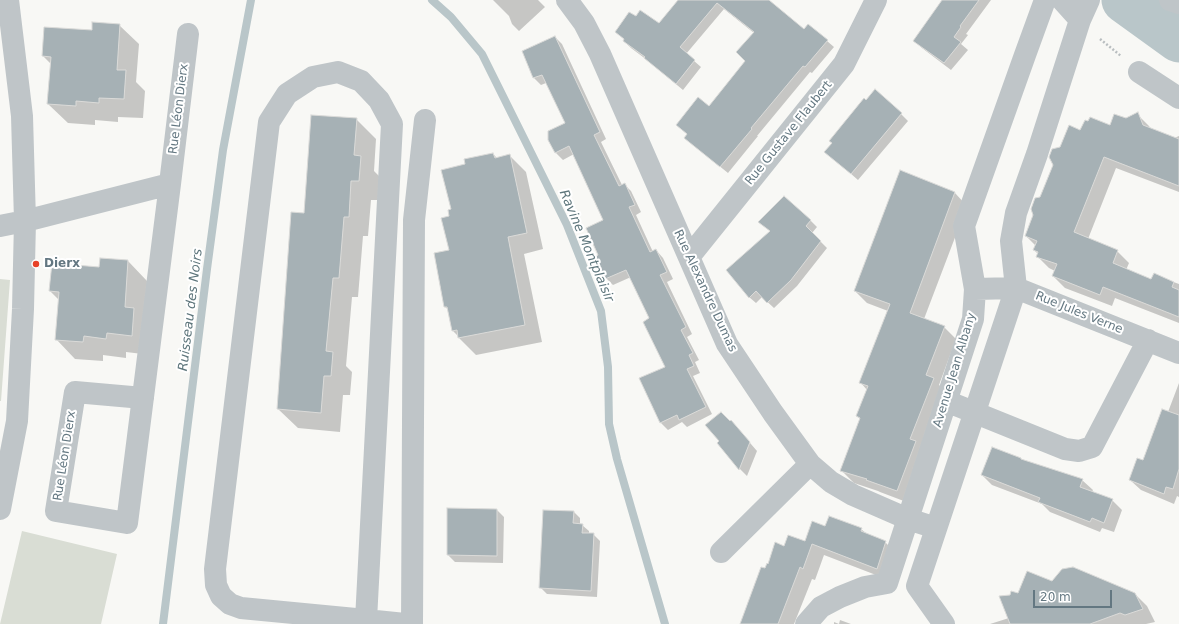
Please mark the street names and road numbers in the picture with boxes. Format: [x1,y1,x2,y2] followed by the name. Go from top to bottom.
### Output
[166,63,192,155] street label: Rue Léon Dierx
[743,78,835,188] street label: Rue Gustave Flaubert
[670,228,740,354] street label: Rue Alexandre Dumas
[1033,289,1125,337] street label: Rue Jules Verne
[931,311,979,429] street label: Avenue Jean Albany
[51,410,79,502] street label: Rue Léon Dierx

